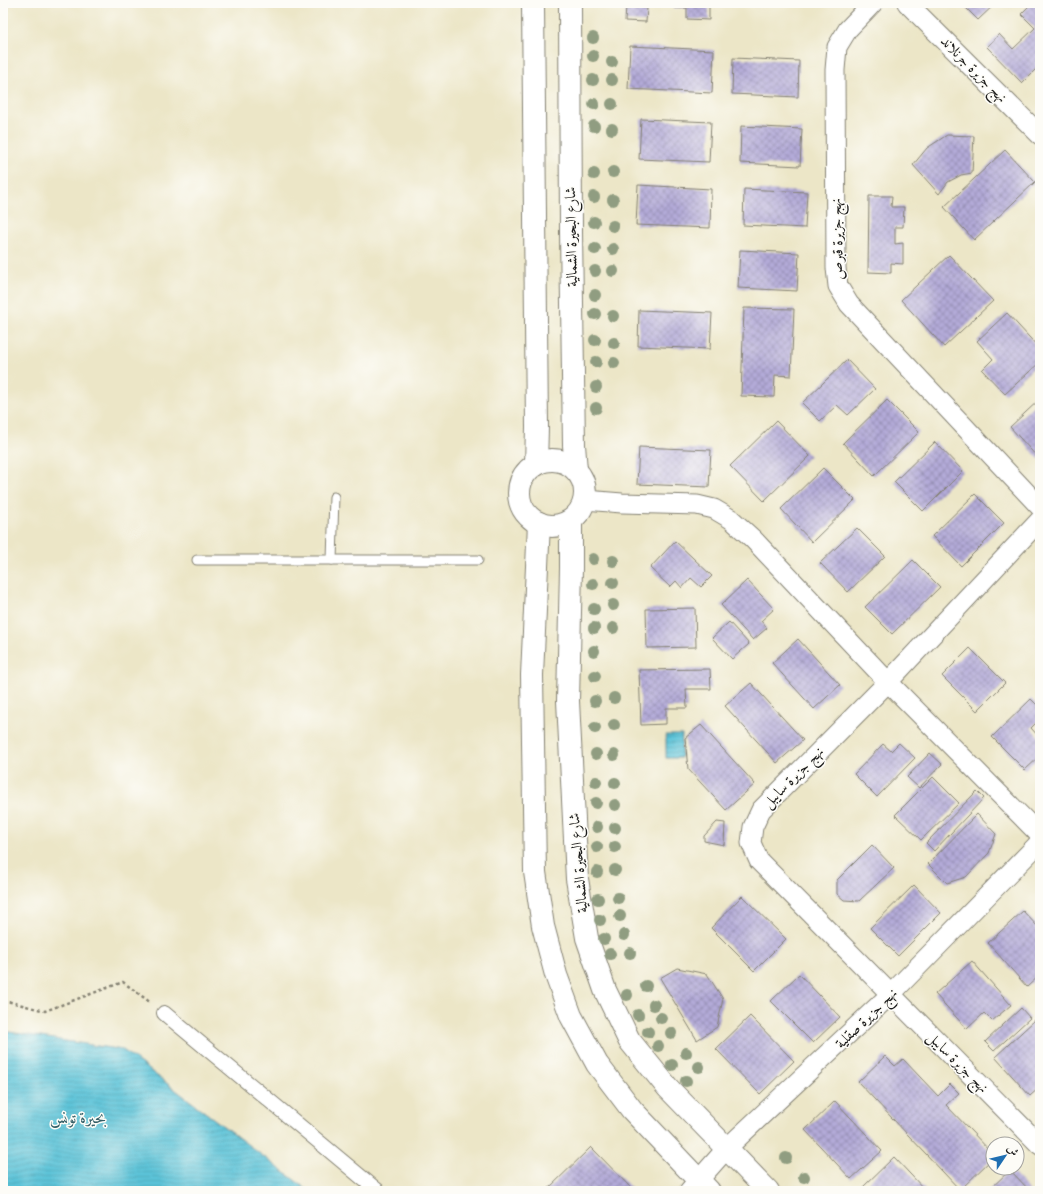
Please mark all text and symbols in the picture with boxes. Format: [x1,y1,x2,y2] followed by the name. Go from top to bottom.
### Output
[933,32,1011,110] street label: نهج جزيرة جرنلاند
[561,187,585,287] street label: شارع البحيرة الشمالية
[827,198,852,280] street label: نهج جزيرة قبرص
[759,743,831,815] street label: نهج جزيرة سايبل
[565,812,595,914] street label: شارع البحيرة الشمالية
[831,984,904,1056] street label: نهج جزيرة صقلية
[920,1028,992,1100] street label: نهج جزيرة سايبل
[49,1108,107,1128] water label: بحيرة تونس
[985,1136,1025,1176] north arrow
[1004,1142,1021,1159] text: ش

